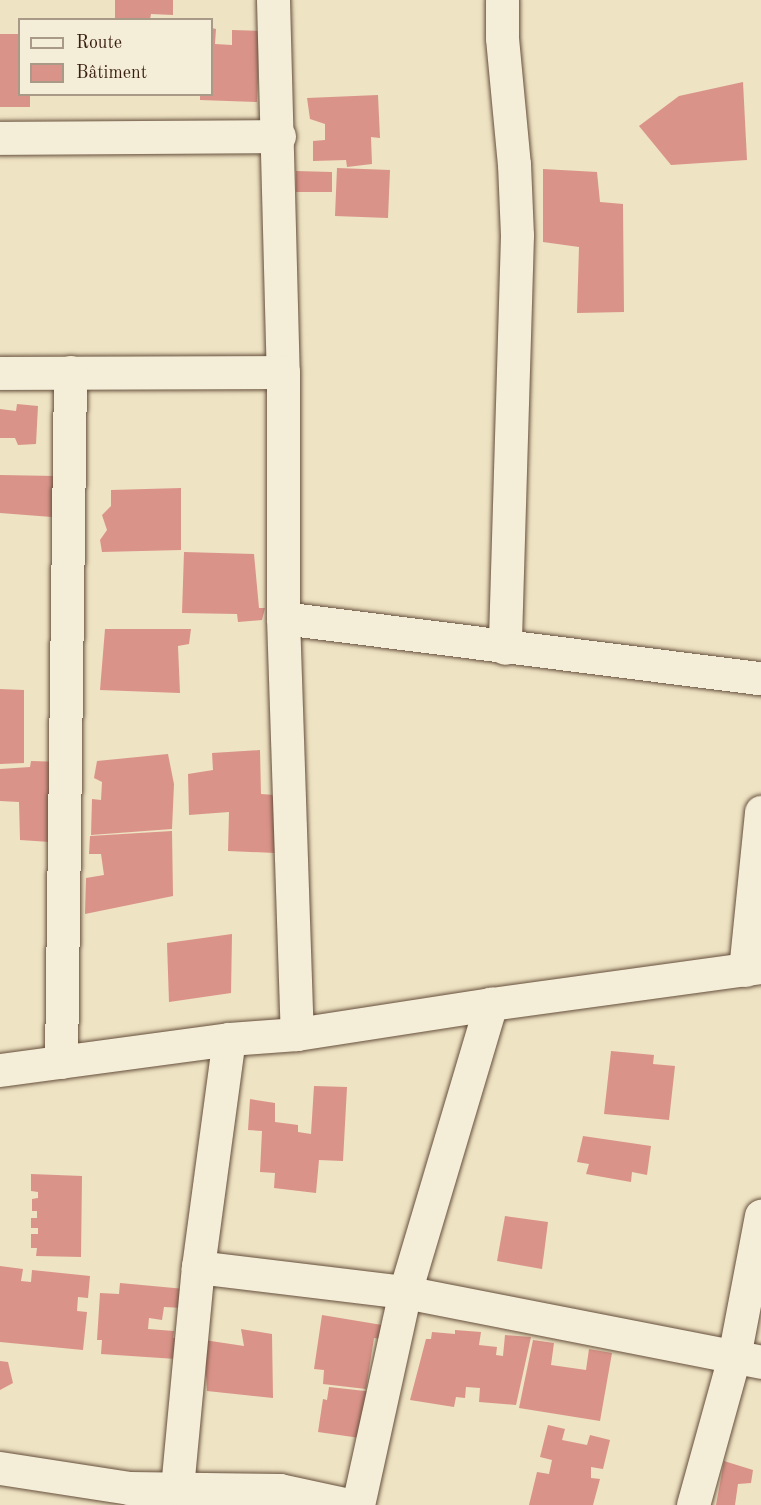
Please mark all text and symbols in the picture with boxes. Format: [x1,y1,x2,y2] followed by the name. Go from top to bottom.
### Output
[18,18,213,96] legend
[76,34,122,52] text: Route
[76,64,147,82] text: Bâtiment

